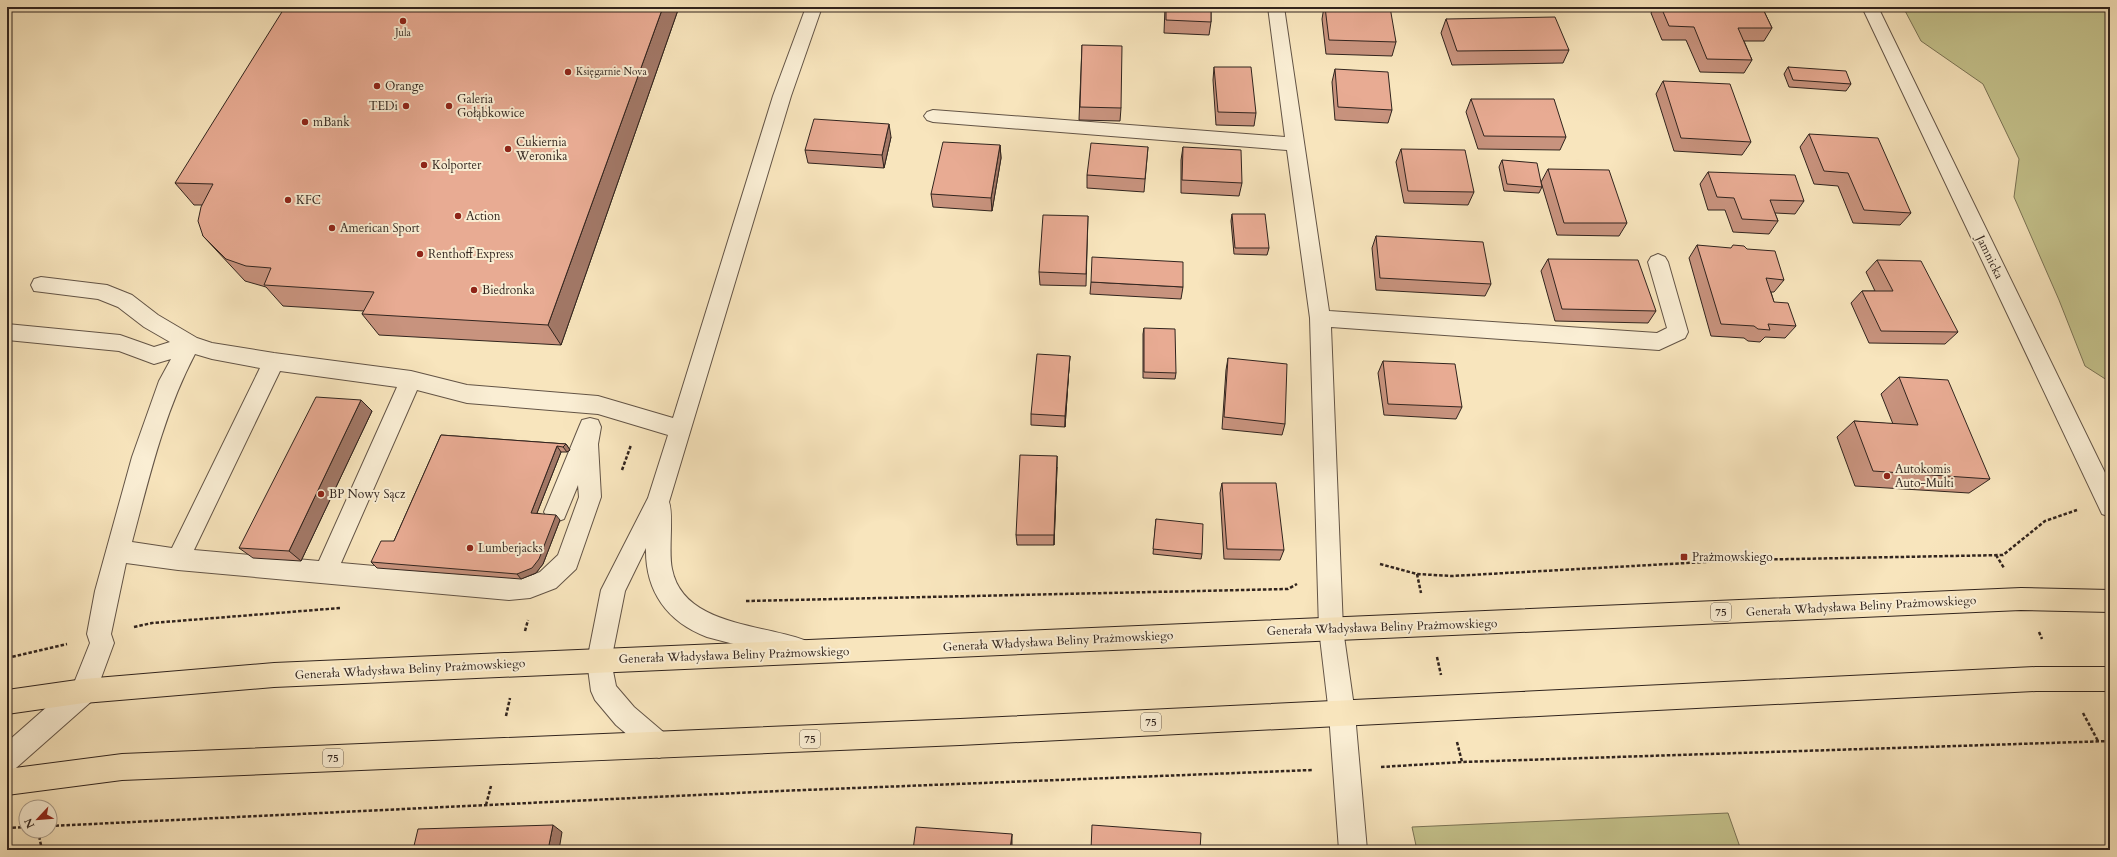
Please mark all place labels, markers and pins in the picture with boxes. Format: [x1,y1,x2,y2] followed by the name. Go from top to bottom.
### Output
[398,16,408,26] marker: Jula
[393,26,412,40] place label: Jula
[576,65,647,79] place label: Księgarnie Nova
[563,67,573,77] marker: Księgarnie Nova
[385,78,424,94] place label: Orange
[372,81,382,91] marker: Orange
[457,91,525,121] place label: Galeria Gołąbkowice
[369,98,399,114] place label: TEDi
[401,101,411,111] marker: TEDi
[444,101,454,111] marker: Galeria Gołąbkowice
[313,114,350,130] place label: mBank
[300,117,310,127] marker: mBank
[515,134,568,164] place label: Cukiernia Weronika
[503,144,513,154] marker: Cukiernia Weronika
[432,157,482,173] place label: Kolporter
[419,160,429,170] marker: Kolporter
[296,192,321,208] place label: KFC
[283,195,293,205] marker: KFC
[466,208,501,224] place label: Action
[453,211,463,221] marker: Action
[340,220,420,236] place label: American Sport
[327,223,337,233] marker: American Sport
[428,246,513,262] place label: Renthoff Express
[415,249,425,259] marker: Renthoff Express
[482,282,535,298] place label: Biedronka
[469,285,479,295] marker: Biedronka
[1895,461,1954,491] place label: Autokomis Auto-Multi
[1882,471,1892,481] marker: Autokomis Auto-Multi
[329,486,406,502] place label: BP Nowy Sącz
[316,489,326,499] marker: BP Nowy Sącz
[478,540,543,556] place label: Lumberjacks
[465,543,475,553] marker: Lumberjacks
[1692,549,1773,565] place label: Prażmowskiego
[1679,552,1689,562] marker: Prażmowskiego

